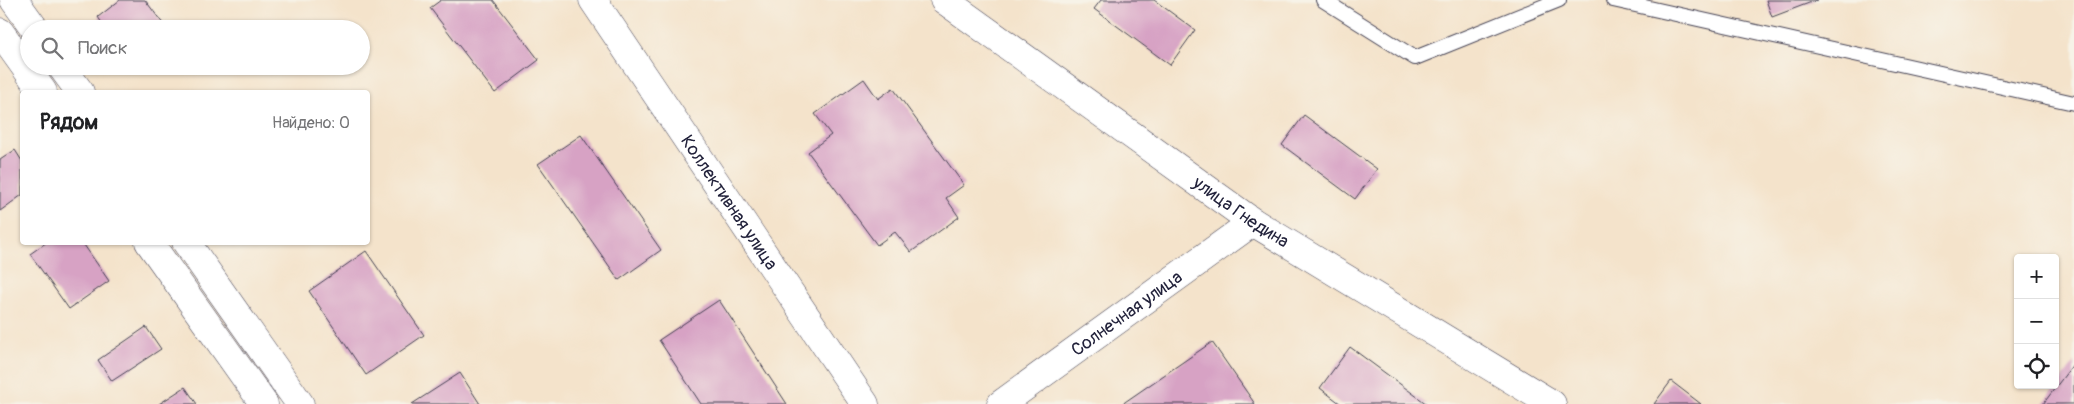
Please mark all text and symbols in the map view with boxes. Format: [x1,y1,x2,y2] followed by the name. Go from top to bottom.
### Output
[20,20,370,75] search box
[38,34,66,62] icon: search
[78,36,128,60] text: Поиск
[40,109,98,136] text: Рядом
[272,113,350,133] text: Найдено: 0
[675,131,782,274] street label: Коллективная улица
[1187,171,1293,253] street label: улица Гнедина
[2014,254,2059,389] map controls
[2014,254,2059,299] button: +
[1067,266,1187,362] street label: Солнечная улица
[2014,299,2059,344] button: −
[2014,344,2059,389] button: locate

